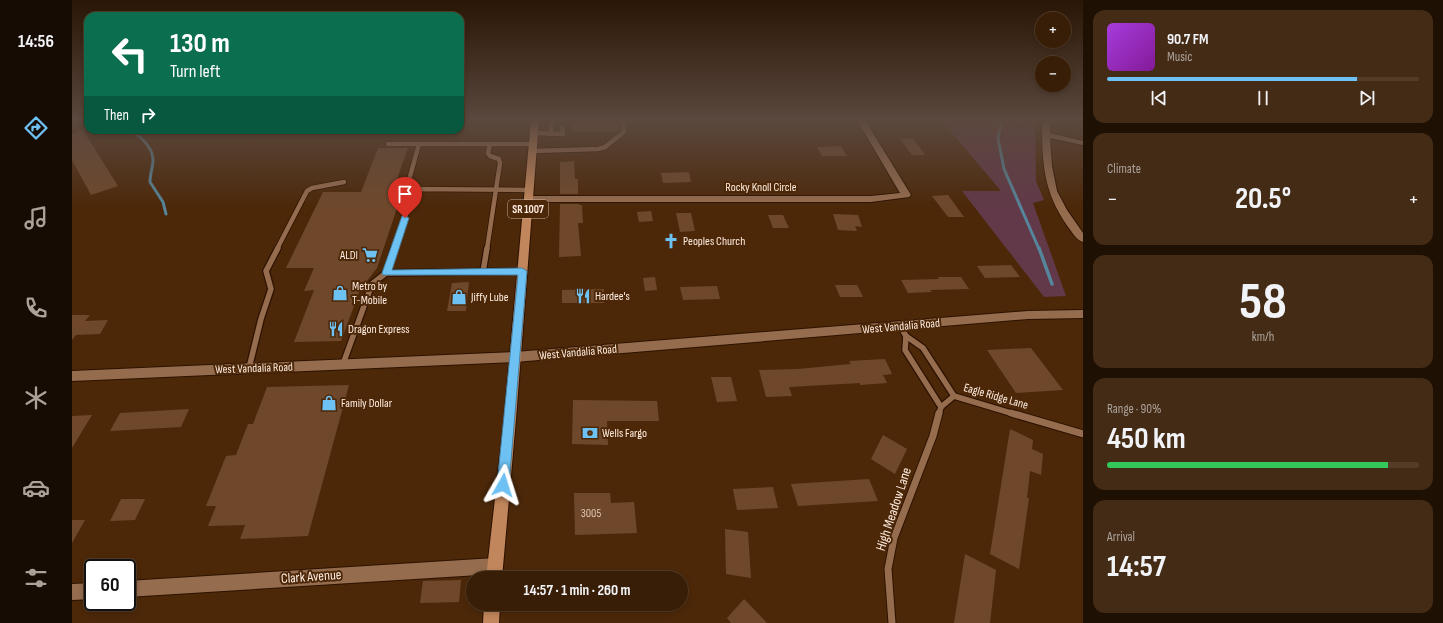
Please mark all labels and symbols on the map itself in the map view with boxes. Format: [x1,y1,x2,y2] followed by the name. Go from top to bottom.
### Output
[388,177,422,218] pin
[725,180,797,195] street label: Rocky Knoll Circle
[508,200,548,218] road number: SR 1007
[662,232,680,250] church icon: Peoples Church
[683,234,745,249] place label: Peoples Church
[361,246,379,264] supermarket icon: ALDI
[339,248,358,263] place label: ALDI
[352,279,388,308] place label: Metro by T-Mobile
[331,284,349,302] shop icon: Metro by T-Mobile
[574,287,592,305] restaurant icon: Hardee's
[450,288,468,306] shop icon: Jiffy Lube
[595,289,630,304] place label: Hardee's
[470,290,509,305] place label: Jiffy Lube
[862,316,941,337] street label: West Vandalia Road
[327,320,345,338] restaurant icon: Dragon Express
[348,322,410,337] place label: Dragon Express
[539,342,618,363] street label: West Vandalia Road
[215,360,293,377] street label: West Vandalia Road
[962,380,1030,413] street label: Eagle Ridge Lane
[320,394,338,412] shop icon: Family Dollar
[341,396,393,411] place label: Family Dollar
[581,424,599,442] bank icon: Wells Fargo
[602,426,647,441] place label: Wells Fargo
[482,464,524,506] position arrow
[872,465,915,553] street label: High Meadow Lane
[581,506,601,521] house number: 3005
[84,559,136,611] speed limit sign: 60
[280,566,342,587] street label: Clark Avenue

